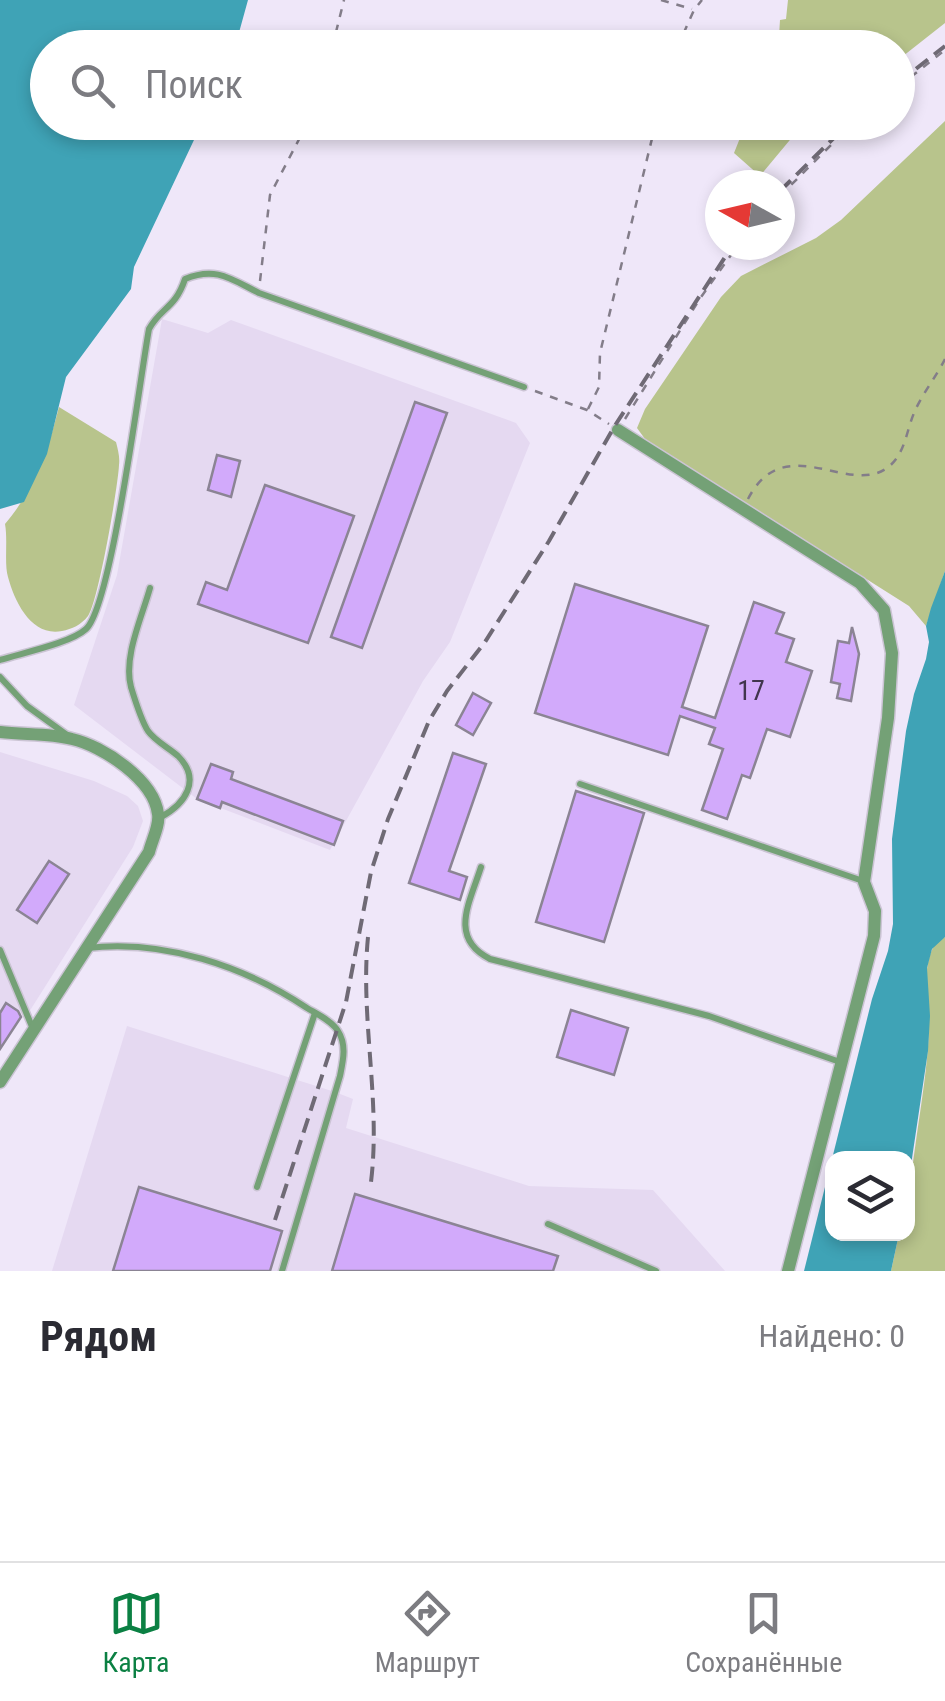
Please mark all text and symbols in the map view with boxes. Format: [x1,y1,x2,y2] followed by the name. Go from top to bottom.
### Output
[30,30,915,140] search box
[65,58,120,113] icon: search
[145,63,243,107] text: Поиск
[705,170,795,260] north arrow
[737,674,765,707] house number: 17
[825,1151,915,1241] map controls
[825,1151,915,1241] button: layers
[40,1312,157,1361] text: Рядом
[758,1317,905,1355] text: Найдено: 0
[103,1586,170,1679] tab: Карта
[375,1586,480,1679] tab: Маршрут
[685,1586,842,1679] tab: Сохранённые

